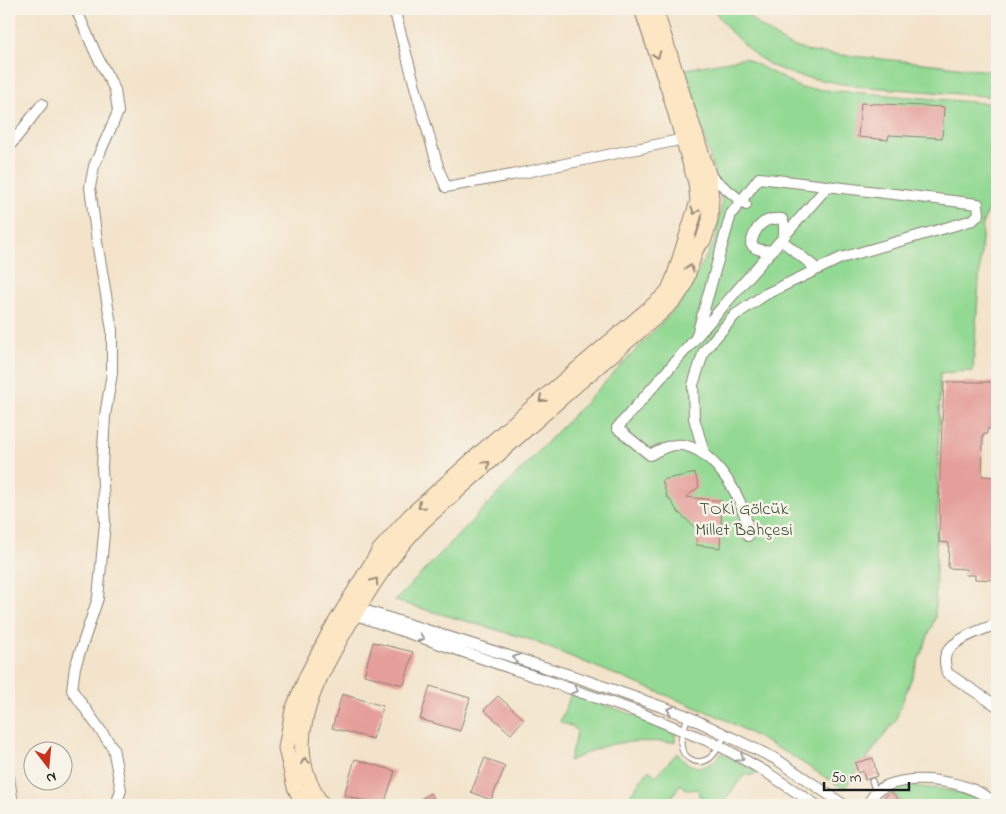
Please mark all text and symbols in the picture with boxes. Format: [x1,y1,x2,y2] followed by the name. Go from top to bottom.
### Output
[651,50,661,59] one-way arrow
[690,206,700,215] one-way arrow
[684,264,694,273] one-way arrow
[539,393,548,402] one-way arrow
[481,461,490,470] one-way arrow
[695,497,793,544] park label: TOKİ Gölcük Millet Bahçesi
[417,500,426,509] one-way arrow
[369,577,378,587] one-way arrow
[417,632,425,642] one-way arrow
[513,654,521,664] one-way arrow
[570,685,579,695] one-way arrow
[666,706,675,716] one-way arrow
[22,742,72,792] north arrow
[736,752,745,762] one-way arrow
[300,756,310,765] one-way arrow
[824,759,908,791] scale bar
[44,766,59,788] text: N
[831,767,862,789] text: 50 m

